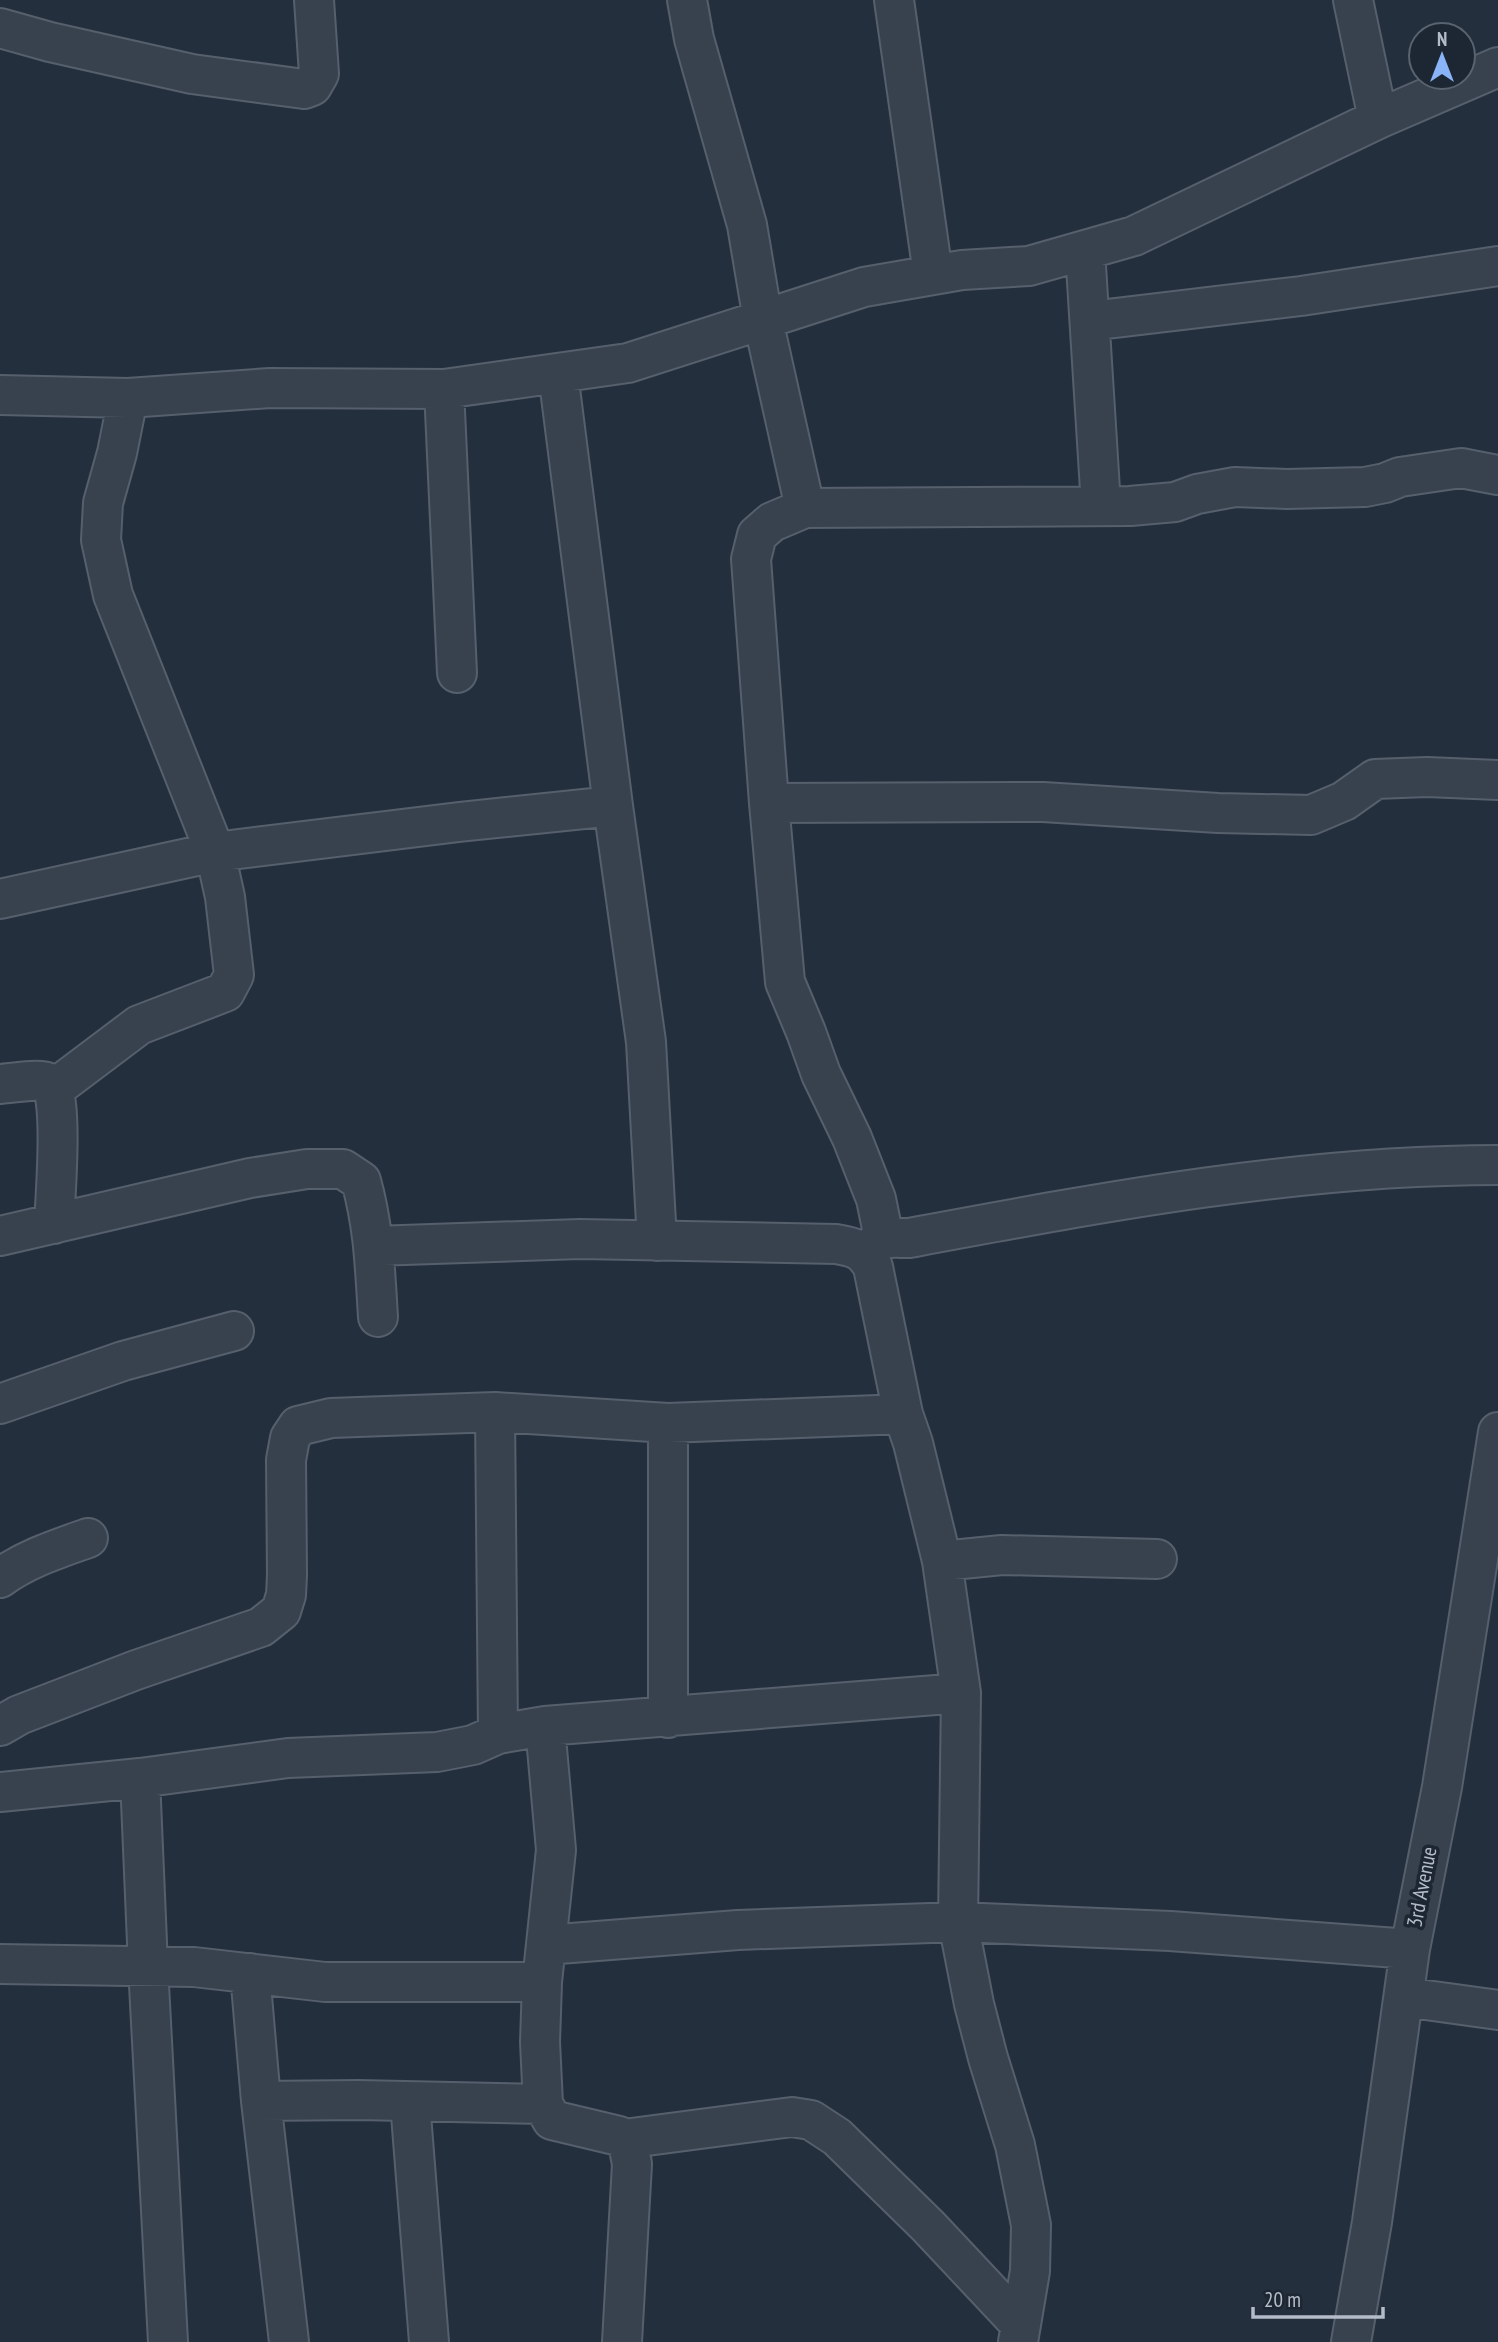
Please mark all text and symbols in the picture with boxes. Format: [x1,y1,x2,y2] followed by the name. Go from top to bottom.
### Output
[1407,21,1477,91] north arrow
[1437,27,1447,51] text: N
[1401,1844,1443,1929] street label: 3rd Avenue
[1253,2276,1382,2320] scale bar
[1264,2286,1301,2313] text: 20 m

